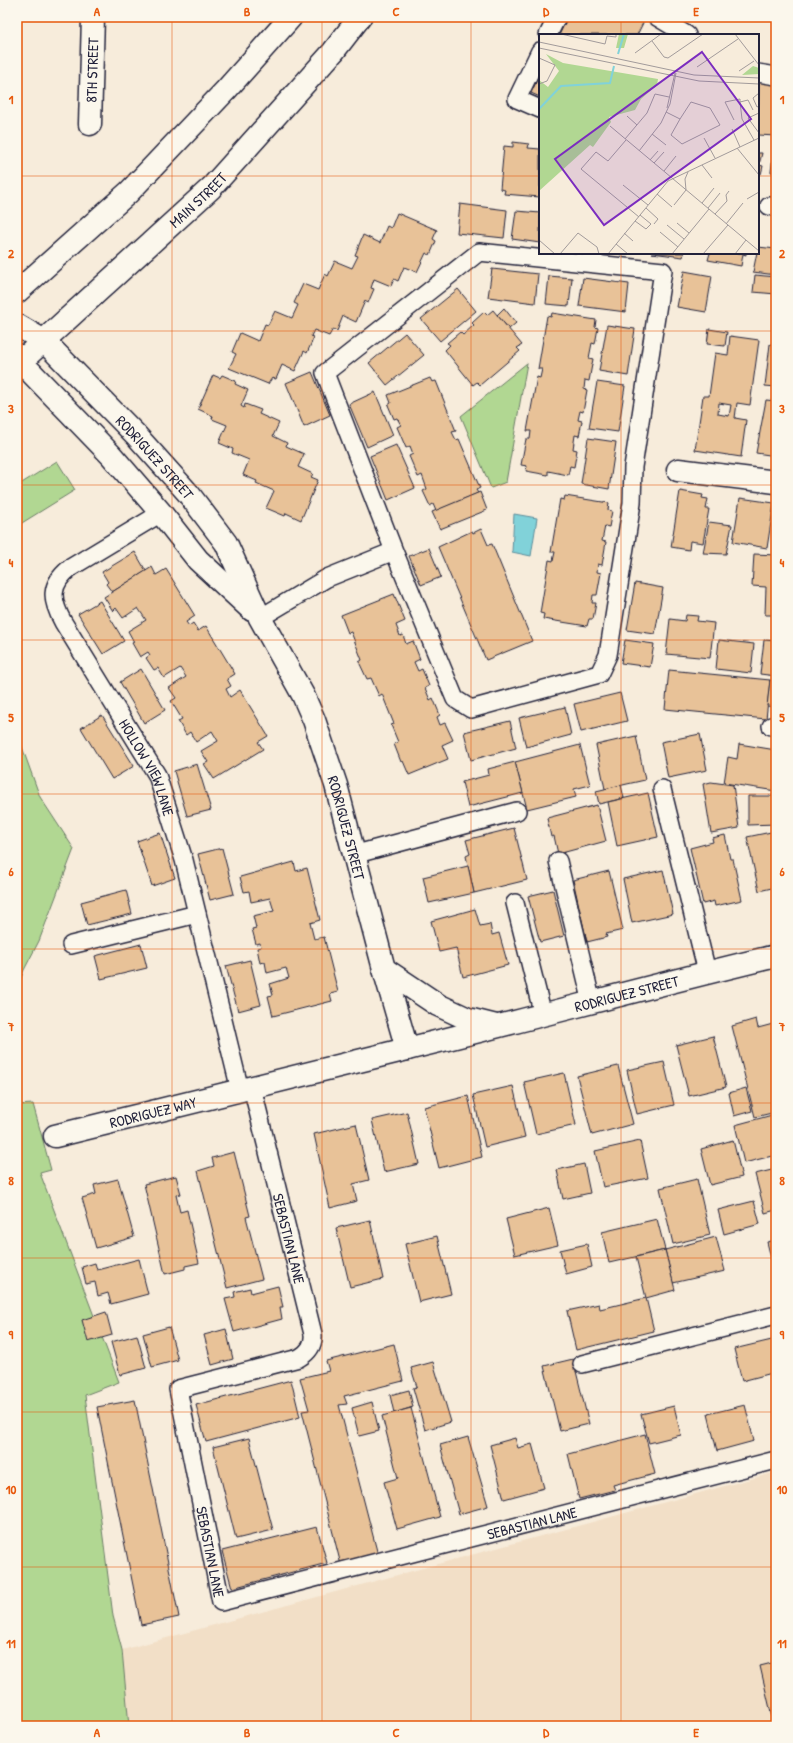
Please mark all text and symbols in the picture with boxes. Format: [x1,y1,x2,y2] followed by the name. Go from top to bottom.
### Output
[94,2,101,20] text: A
[244,2,251,20] text: B
[392,2,400,20] text: C
[543,2,550,20] text: D
[693,2,699,20] text: E
[539,34,759,254] inset map
[80,36,103,103] street label: 8TH STREET
[9,90,14,108] text: 1
[780,90,785,108] text: 1
[164,166,232,232] street label: MAIN STREET
[8,244,15,262] text: 2
[779,244,786,262] text: 2
[8,399,14,417] text: 3
[779,399,785,417] text: 3
[111,410,200,504] street label: RODRIGUEZ STREET
[9,553,14,571] text: 4
[780,553,785,571] text: 4
[8,708,14,726] text: 5
[779,708,785,726] text: 5
[114,715,180,819] street label: HOLLOW VIEW LANE
[323,773,371,883] street label: RODRIGUEZ STREET
[8,862,14,880] text: 6
[779,862,785,880] text: 6
[572,970,682,1017] street label: RODRIGUEZ STREET
[7,1017,15,1035] text: 7
[778,1017,786,1035] text: 7
[107,1091,199,1133] street label: RODRIGUEZ WAY
[8,1171,14,1189] text: 8
[779,1171,785,1189] text: 8
[268,1191,311,1286] street label: SEBASTIAN LANE
[9,1325,14,1343] text: 9
[780,1325,785,1343] text: 9
[6,1480,16,1498] text: 10
[777,1480,787,1498] text: 10
[485,1501,579,1544] street label: SEBASTIAN LANE
[191,1505,230,1600] street label: SEBASTIAN LANE
[6,1634,16,1652] text: 11
[777,1634,787,1652] text: 11
[94,1723,101,1741] text: A
[244,1723,251,1741] text: B
[392,1723,400,1741] text: C
[543,1723,550,1741] text: D
[693,1723,699,1741] text: E

